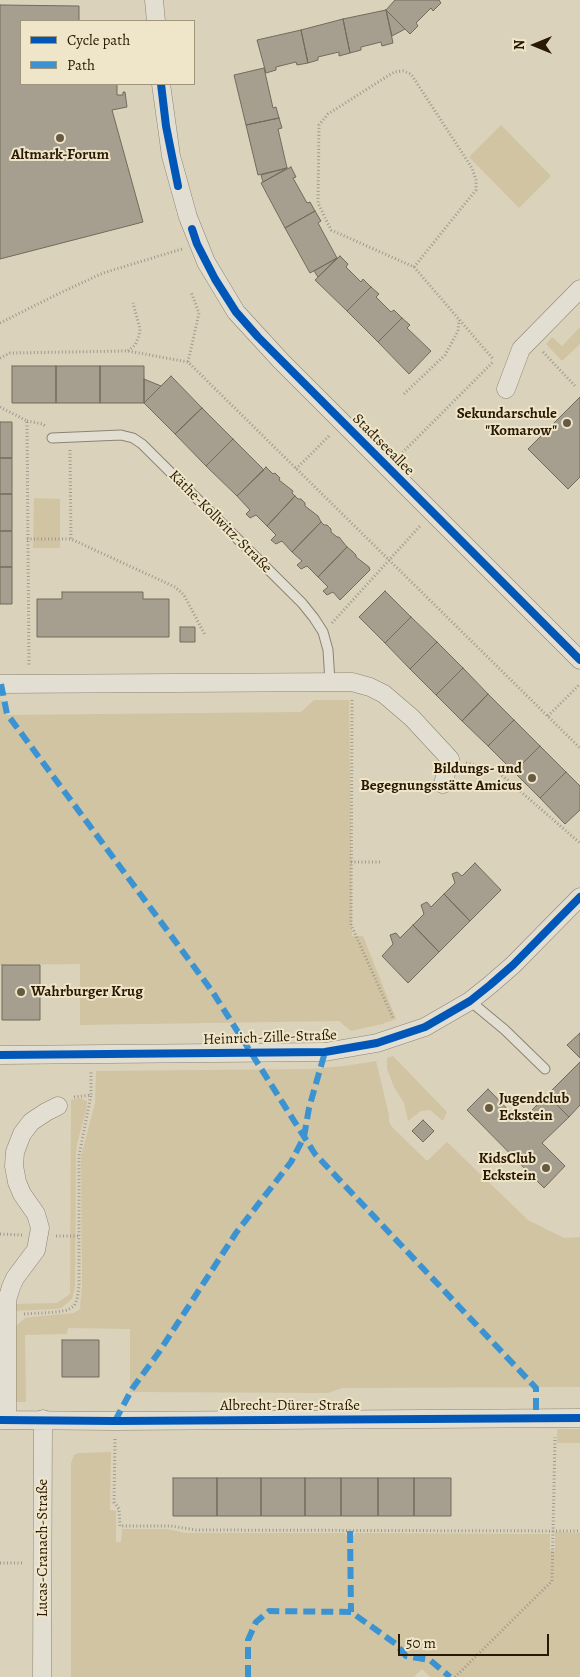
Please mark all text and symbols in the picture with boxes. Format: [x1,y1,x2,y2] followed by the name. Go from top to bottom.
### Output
[20,20,195,85] legend
[510,20,560,70] north arrow
[67,30,130,50] text: Cycle path
[510,40,529,50] text: N
[67,55,95,75] text: Path
[54,132,66,144] marker: Altmark-Forum
[11,146,109,164] place label: Altmark-Forum
[457,405,557,440] place label: Sekundarschule "Komarow"
[348,410,418,480] street label: Stadtseeallee
[561,417,573,429] marker: Sekundarschule "Komarow"
[165,467,275,577] street label: Käthe-Kollwitz-Straße
[360,760,522,795] place label: Bildungs- und Begegnungsstätte Amicus
[526,772,538,784] marker: Bildungs- und Begegnungsstätte Amicus
[31,983,143,1001] place label: Wahrburger Krug
[15,986,27,998] marker: Wahrburger Krug
[203,1027,337,1049] street label: Heinrich-Zille-Straße
[499,1090,569,1125] place label: Jugendclub Eckstein
[483,1102,495,1114] marker: Jugendclub Eckstein
[479,1150,536,1185] place label: KidsClub Eckstein
[540,1162,552,1174] marker: KidsClub Eckstein
[220,1397,360,1415] street label: Albrecht-Dürer-Straße
[34,1479,52,1617] street label: Lucas-Cranach-Straße
[400,1624,551,1656] scale bar
[406,1633,436,1653] text: 50 m

